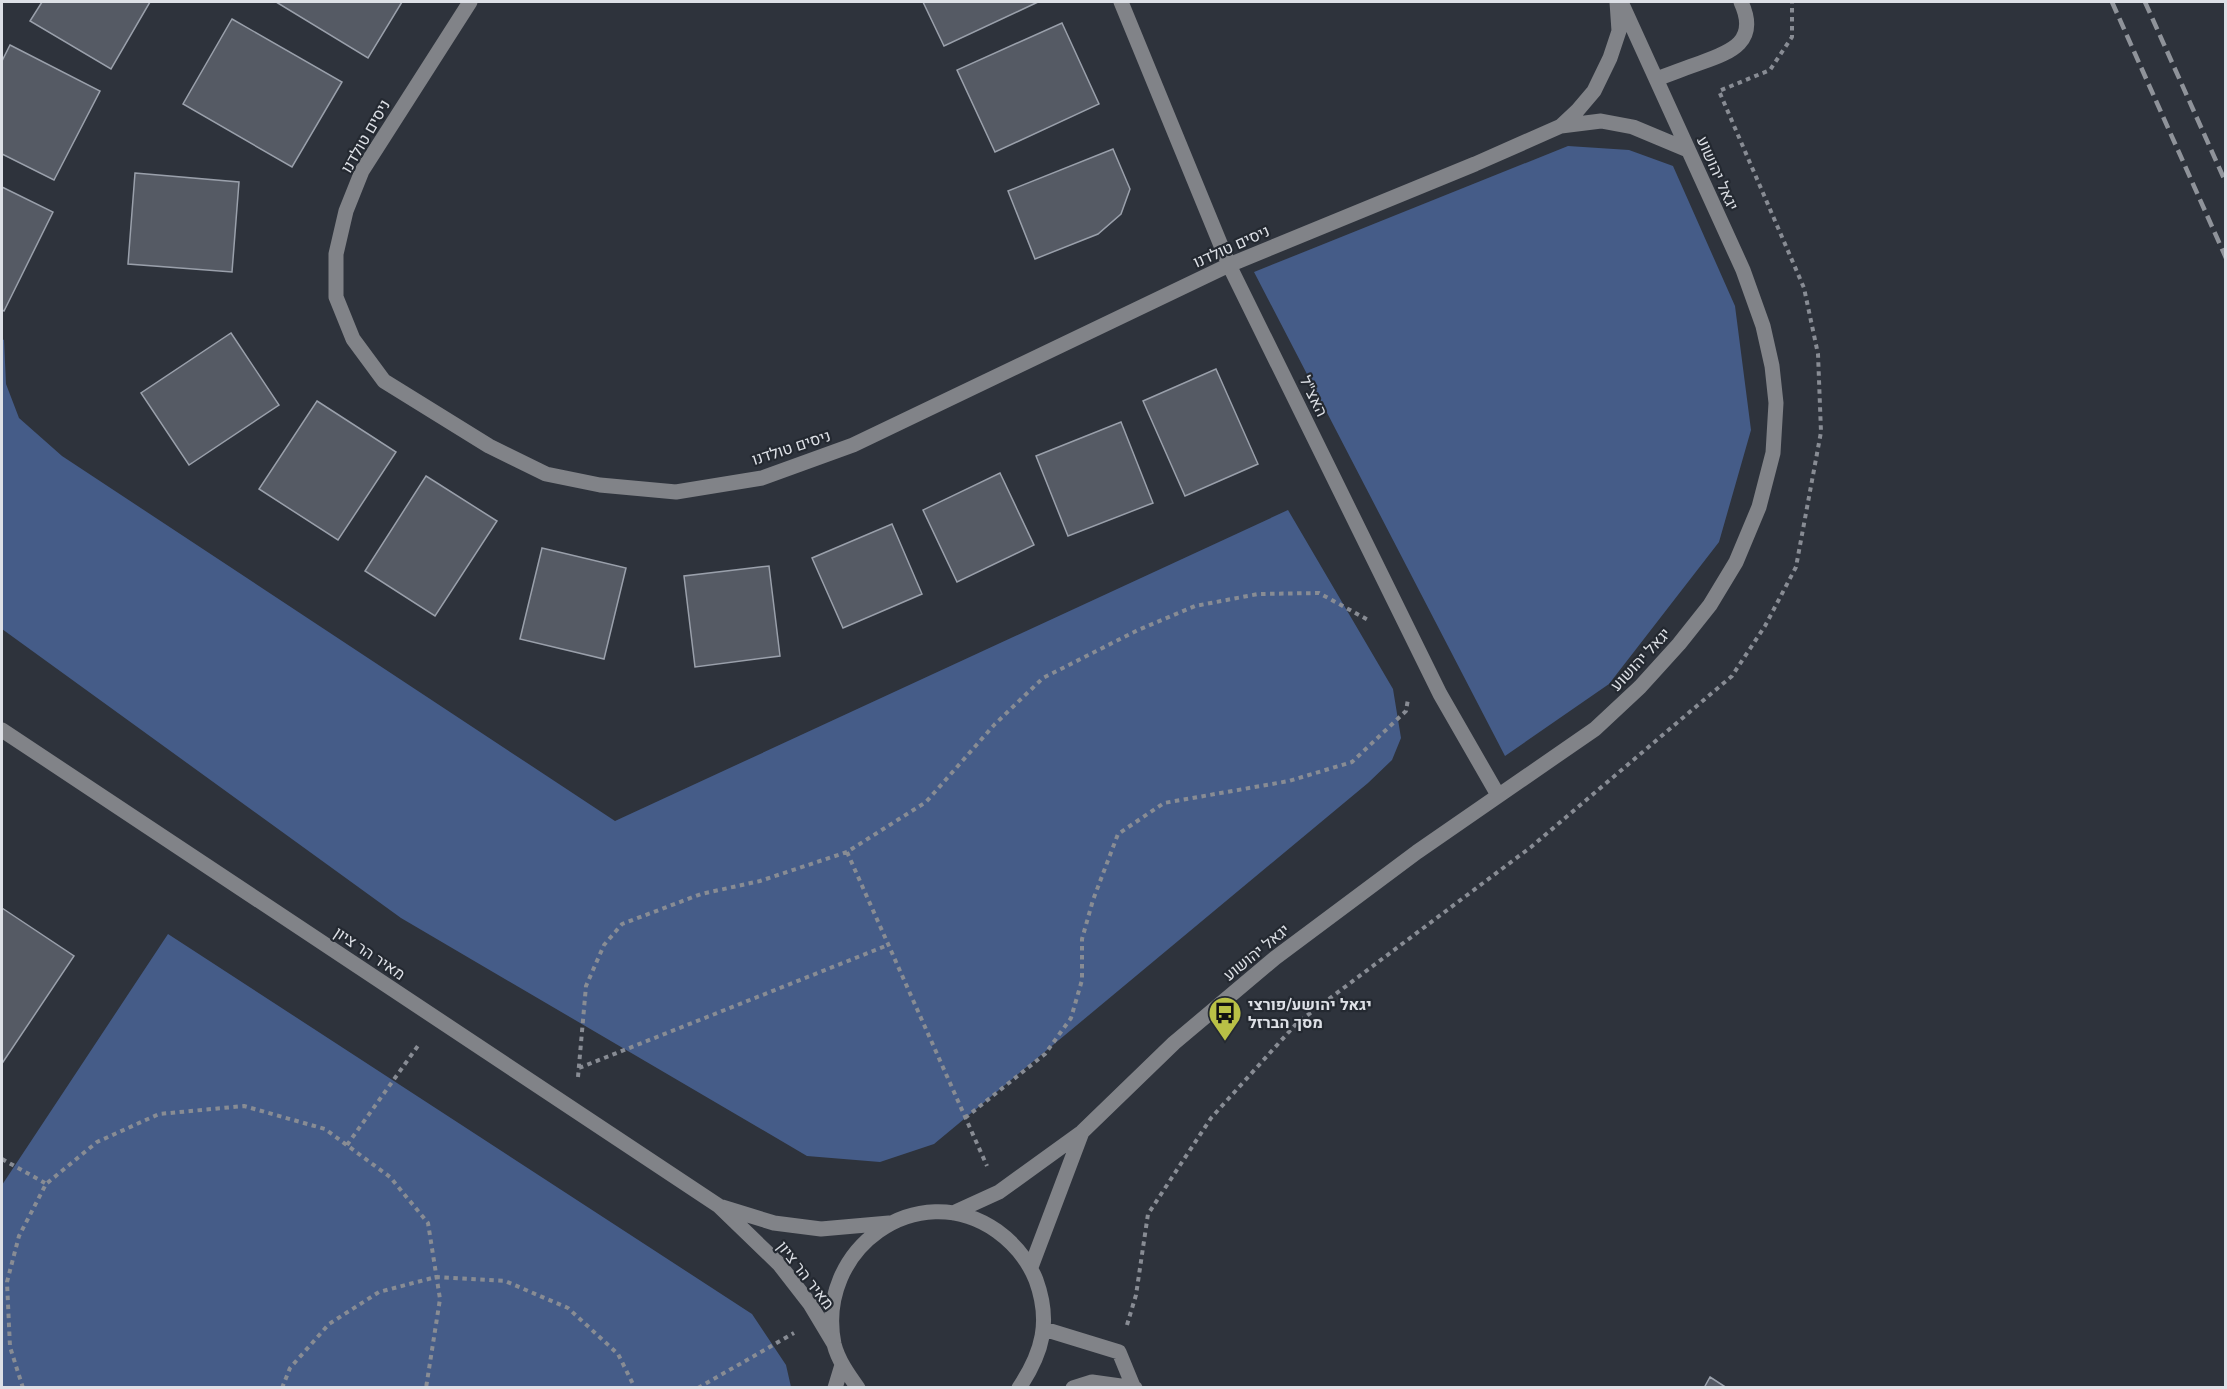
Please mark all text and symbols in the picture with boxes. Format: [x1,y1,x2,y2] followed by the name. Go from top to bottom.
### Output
[336,96,396,177] street label: ניסים טולדנו
[1691,133,1743,214] street label: יגאל יהושוע
[1190,220,1273,274] street label: ניסים טולדנו
[1294,372,1332,421] street label: האצ"ל
[749,425,834,471] street label: ניסים טולדנו
[1606,623,1676,696] street label: יגאל יהושוע
[1219,919,1294,986] street label: יגאל יהושוע
[330,922,409,986] street label: מאיר הר ציון
[1248,994,1372,1034] place label: יגאל יהושע/פורצי מסך הברזל
[1207,995,1243,1042] bus stop icon: יגאל יהושע/פורצי מסך הברזל
[771,1237,839,1314] street label: מאיר הר ציון

